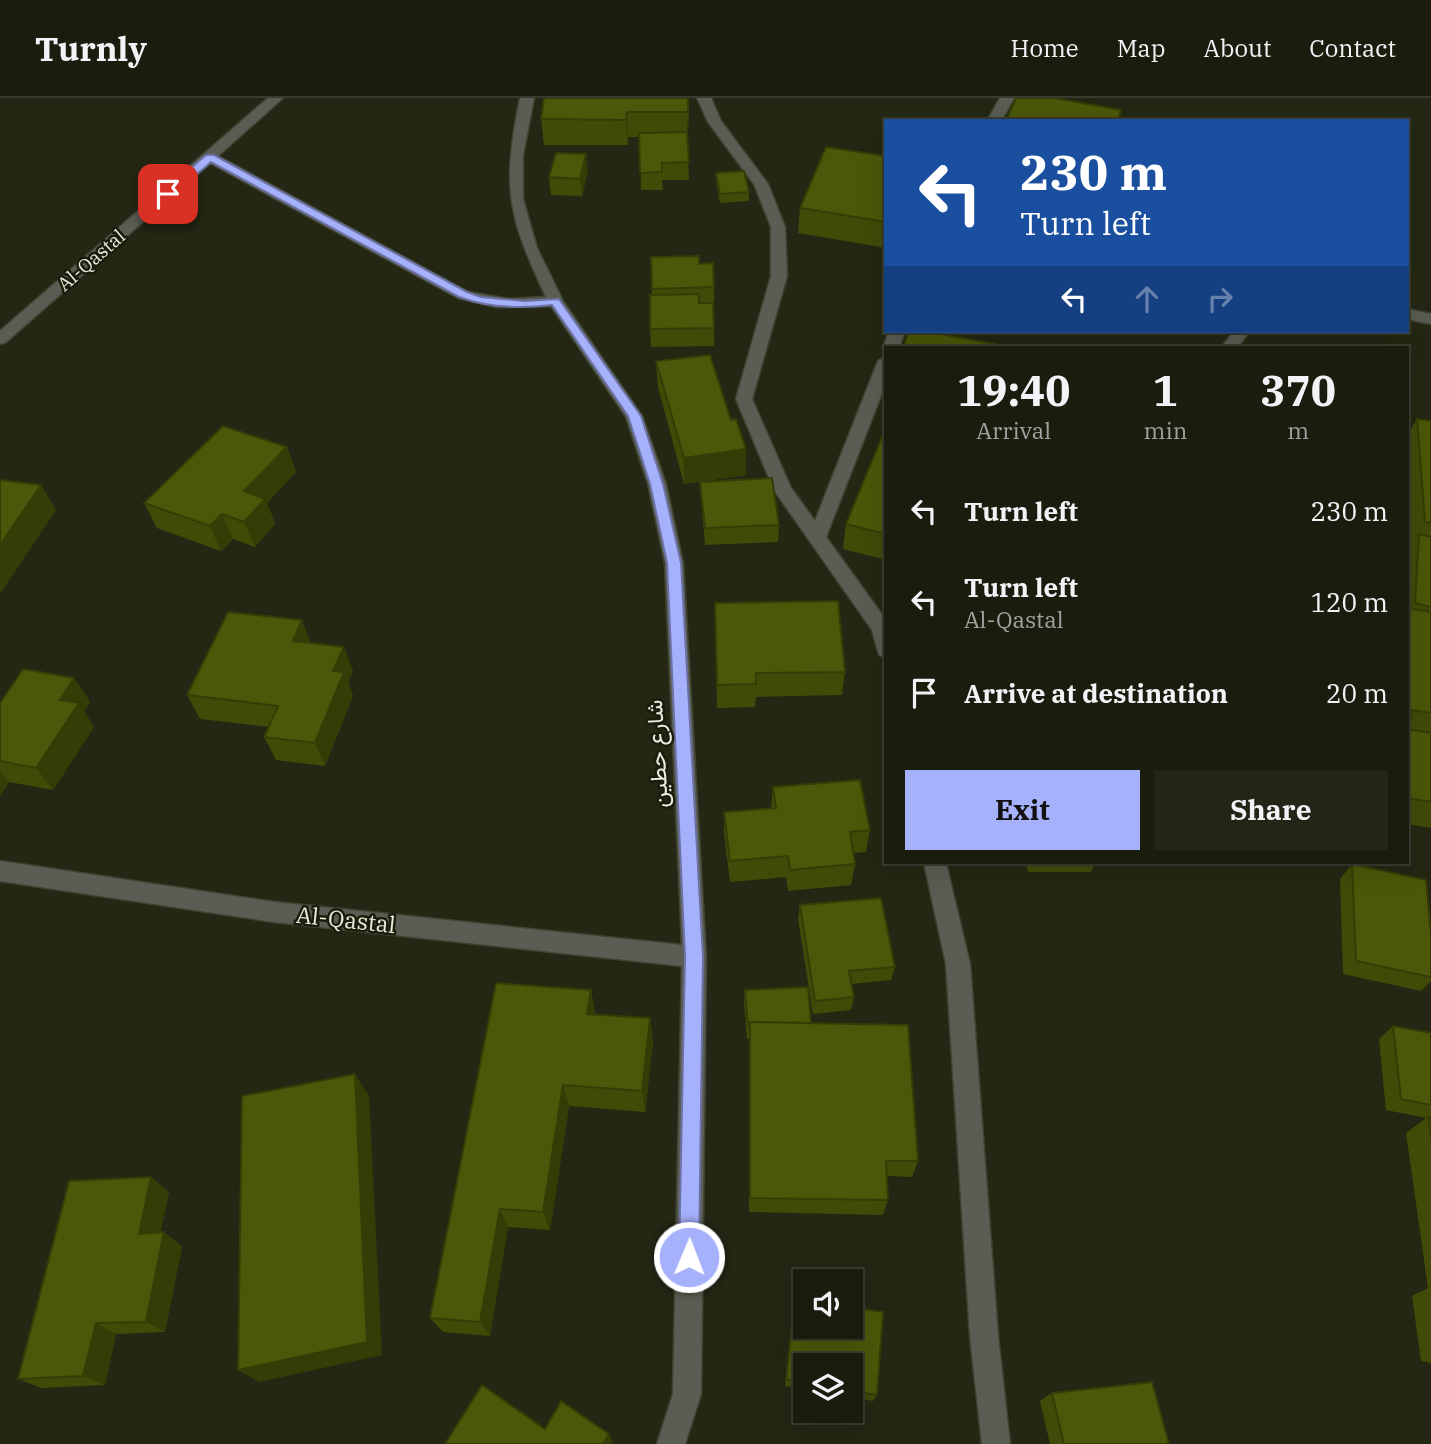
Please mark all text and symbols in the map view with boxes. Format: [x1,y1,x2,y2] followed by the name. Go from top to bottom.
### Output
[35,27,147,70] text: Turnly
[1011,32,1079,64] text: Home
[1117,32,1165,64] text: Map
[1203,32,1271,64] text: About
[1309,32,1396,64] text: Contact
[1020,140,1167,203] text: 230 m
[905,147,996,238] icon: left
[138,164,198,224] pin
[149,175,187,213] icon: arrive
[1020,202,1151,244] text: Turn left
[52,224,130,296] street label: Al-Qastal
[1055,280,1093,318] icon: left
[1128,280,1166,318] icon: ahead
[1201,280,1239,318] icon: right
[957,363,1071,418] text: 19:40
[1153,363,1178,418] text: 1
[1260,363,1336,418] text: 370
[976,415,1051,445] text: Arrival
[1144,415,1187,445] text: min
[1287,415,1309,445] text: m
[905,492,943,530] icon: left
[964,494,1078,528] text: Turn left
[1310,494,1388,528] text: 230 m
[964,570,1078,604] text: Turn left
[905,583,943,621] icon: left
[1310,585,1388,619] text: 120 m
[964,604,1064,634] text: Al-Qastal
[905,674,943,712] icon: arrive
[964,676,1228,710] text: Arrive at destination
[1326,676,1388,710] text: 20 m
[638,699,676,809] street label: شارع حطين
[905,770,1140,850] button: Exit
[1154,770,1388,850] button: Share
[295,899,397,939] street label: Al-Qastal
[652,1220,726,1294] position arrow
[793,1269,863,1423] map controls
[793,1269,863,1339] button: sound
[793,1353,863,1423] button: layers

